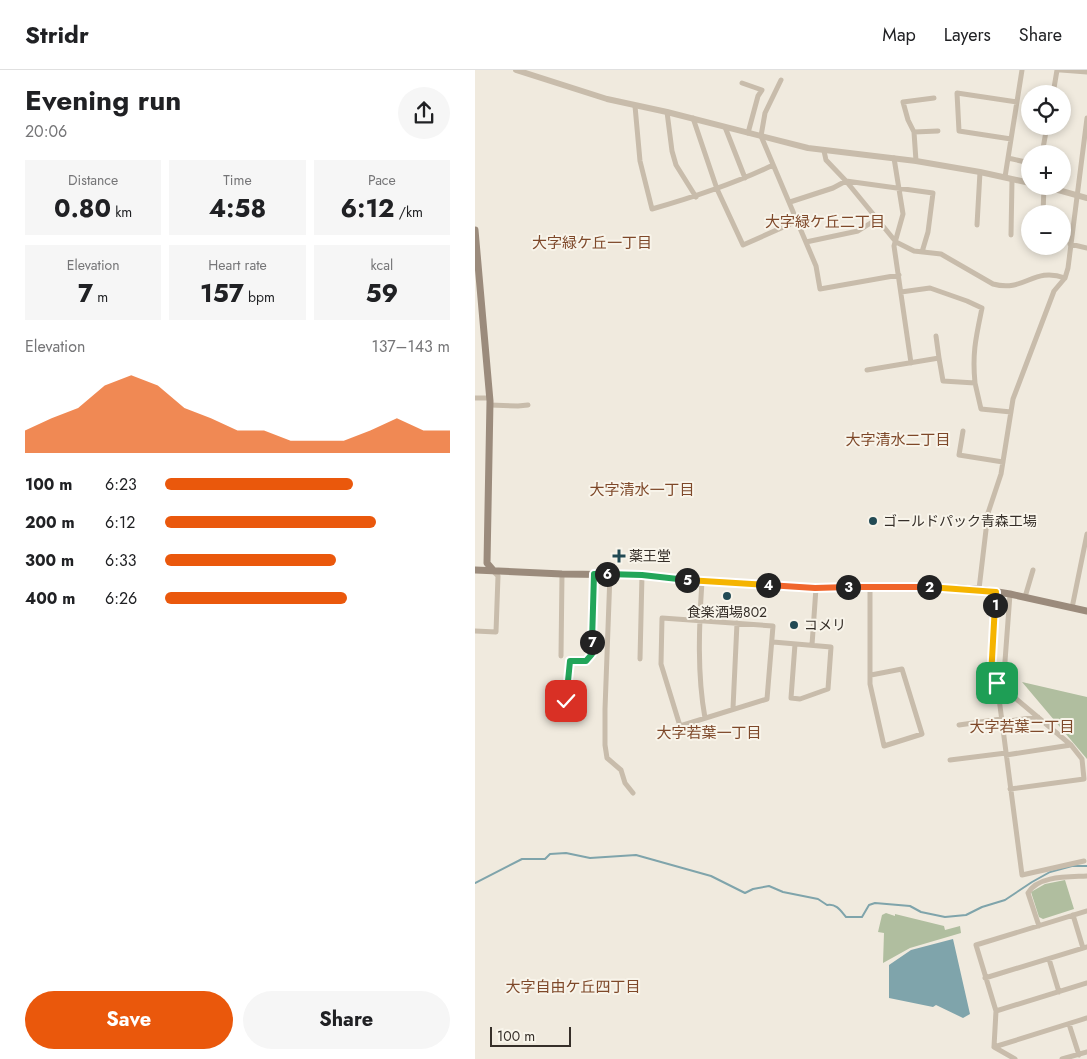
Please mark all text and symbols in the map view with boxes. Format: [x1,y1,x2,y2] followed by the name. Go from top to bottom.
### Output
[25,17,89,52] text: Stridr
[882,22,916,48] text: Map
[944,22,991,48] text: Layers
[1019,22,1062,48] text: Share
[25,80,181,121] text: Evening run
[1021,85,1071,255] map controls
[1021,85,1071,135] button: locate
[398,87,450,139] button: share
[25,120,67,143] text: 20:06
[1021,145,1071,195] button: +
[68,170,118,190] text: Distance
[223,170,252,190] text: Time
[368,170,396,190] text: Pace
[54,190,111,226] text: 0.80
[209,190,266,226] text: 4:58
[341,190,395,226] text: 6:12
[111,202,132,222] text: km
[395,202,423,222] text: /km
[1021,205,1071,255] button: −
[765,211,885,233] district label: 大字緑ケ丘二丁目
[532,232,652,254] district label: 大字緑ケ丘一丁目
[67,255,120,275] text: Elevation
[208,255,267,275] text: Heart rate
[371,255,393,275] text: kcal
[78,275,93,311] text: 7
[200,275,244,311] text: 157
[365,275,398,311] text: 59
[93,287,108,307] text: m
[244,287,275,307] text: bpm
[25,335,85,358] text: Elevation
[372,335,450,358] text: 137–143 m
[845,429,951,451] district label: 大字清水二丁目
[25,473,72,496] text: 100 m
[105,473,137,496] text: 6:23
[589,479,695,501] district label: 大字清水一丁目
[25,511,75,534] text: 200 m
[105,511,135,534] text: 6:12
[883,511,1037,531] place label: ゴールドパック青森工場
[867,515,879,527] marker: ゴールドパック青森工場
[629,546,671,566] place label: 薬王堂
[25,549,74,572] text: 300 m
[105,549,137,572] text: 6:33
[613,550,625,562] marker: 薬王堂
[595,562,619,586] pin: 6
[603,564,612,584] text: 6
[675,568,699,592] pin: 5
[683,570,692,590] text: 5
[755,572,781,598] pin: 4
[835,574,861,600] pin: 3
[917,574,941,600] pin: 2
[764,575,773,595] text: 4
[844,577,853,597] text: 3
[925,577,934,597] text: 2
[25,587,75,610] text: 400 m
[105,587,137,610] text: 6:26
[721,590,733,602] marker: 食楽酒場802
[983,592,1007,618] pin: 1
[992,595,999,615] text: 1
[687,602,767,622] place label: 食楽酒場802
[804,615,846,635] place label: コメリ
[788,619,800,631] marker: コメリ
[579,630,605,654] pin: 7
[588,632,597,652] text: 7
[976,662,1018,704] pin
[983,669,1011,697] icon: arrive
[545,680,587,722] pin
[552,687,580,715] icon: check
[969,716,1075,738] district label: 大字若葉二丁目
[656,722,762,744] district label: 大字若葉一丁目
[505,976,641,998] district label: 大字自由ケ丘四丁目
[25,991,233,1049] button: Save
[243,991,450,1049] button: Share
[490,1024,571,1047] scale bar
[497,1026,535,1046] text: 100 m

